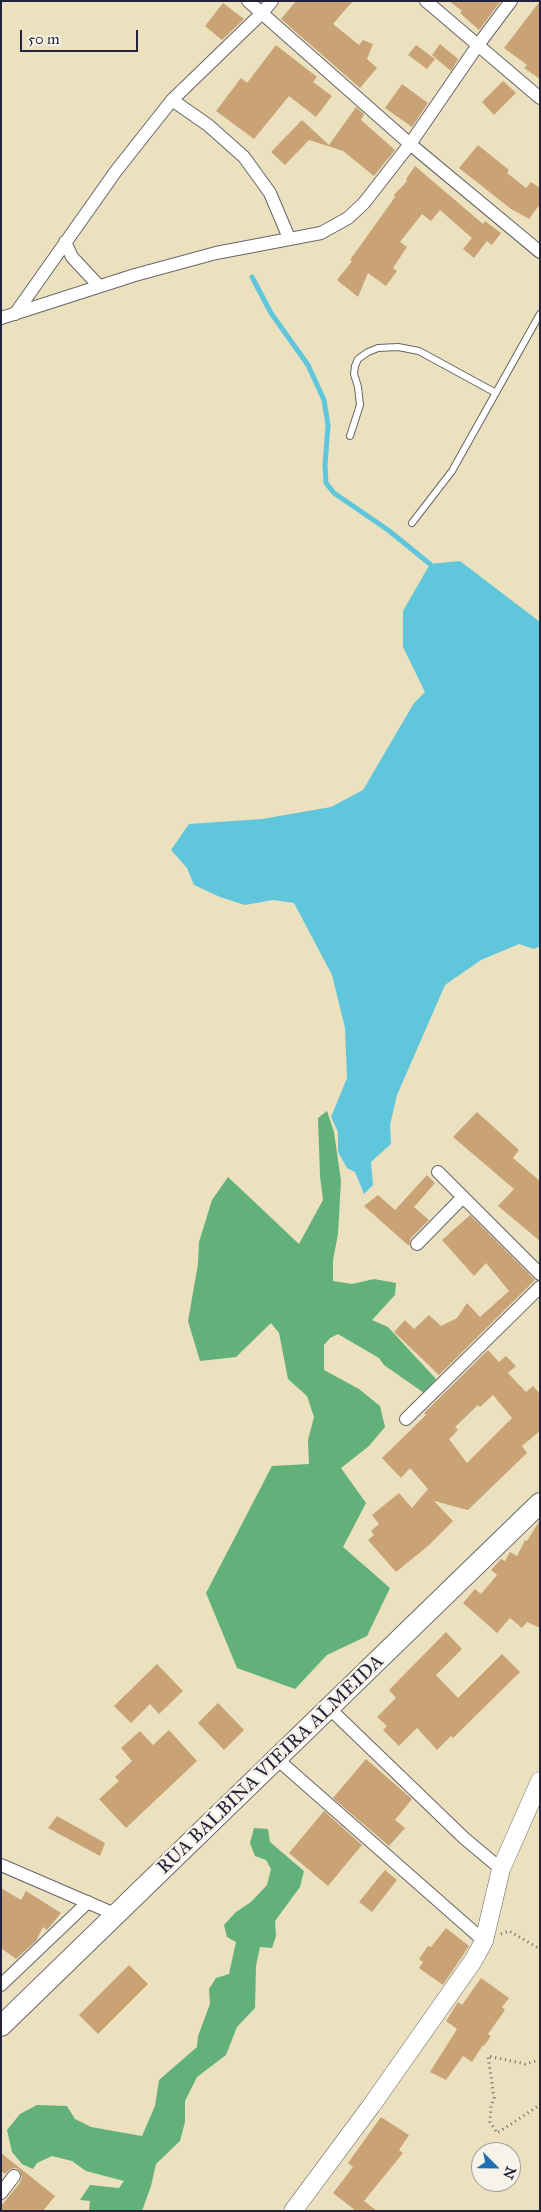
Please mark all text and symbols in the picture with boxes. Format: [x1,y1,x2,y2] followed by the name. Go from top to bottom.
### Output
[22,20,140,52] scale bar
[28,30,60,48] text: 50 m
[153,1651,389,1879] street label: RUA BALBINA VIEIRA ALMEIDA
[471,2142,521,2192] north arrow
[499,2164,519,2181] text: N

